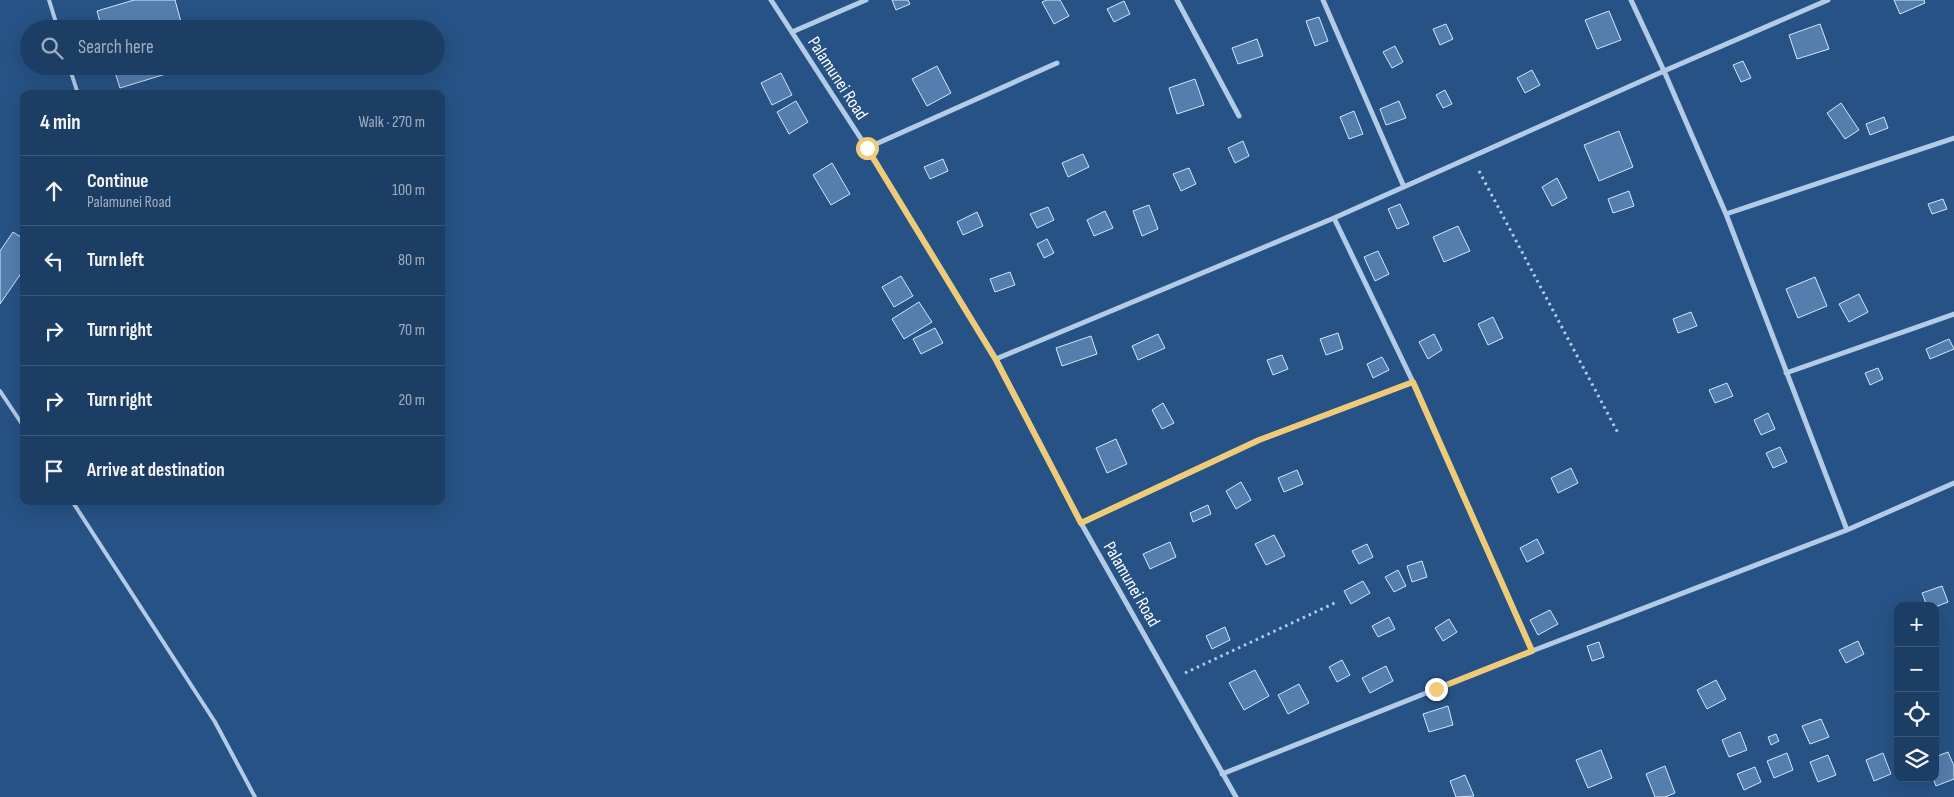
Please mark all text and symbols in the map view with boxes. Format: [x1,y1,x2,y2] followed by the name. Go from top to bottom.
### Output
[20,20,445,75] search box
[803,33,872,124] street label: Palamunei Road
[38,34,66,62] icon: search
[78,36,154,59] text: Search here
[40,110,81,135] text: 4 min
[359,113,425,132] text: Walk · 270 m
[856,137,879,160] route start
[87,170,148,193] text: Continue
[40,177,68,205] icon: ahead
[392,181,425,200] text: 100 m
[87,193,171,212] text: Palamunei Road
[40,247,68,275] icon: left
[87,249,144,272] text: Turn left
[398,251,425,270] text: 80 m
[40,317,68,345] icon: right
[87,319,152,342] text: Turn right
[399,321,425,340] text: 70 m
[40,387,68,415] icon: right
[87,389,152,412] text: Turn right
[398,391,425,410] text: 20 m
[40,457,68,485] icon: arrive
[87,459,225,482] text: Arrive at destination
[1099,538,1164,631] street label: Palamunei Road
[1894,602,1939,782] map controls
[1894,602,1939,647] button: +
[1894,647,1939,692] button: −
[1425,678,1448,701] route end
[1894,692,1939,737] button: locate
[1894,737,1939,782] button: layers

